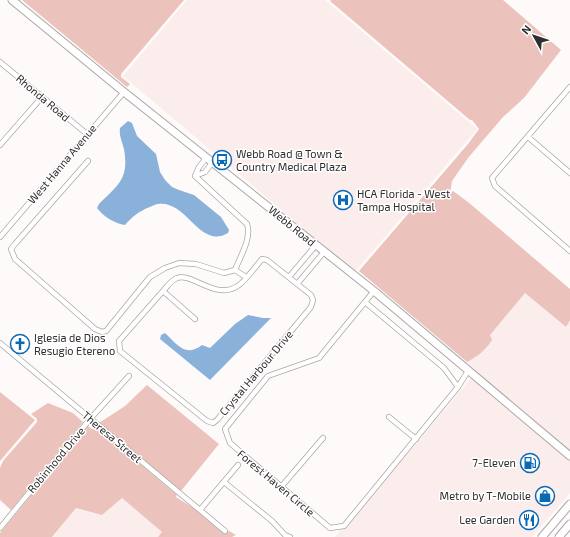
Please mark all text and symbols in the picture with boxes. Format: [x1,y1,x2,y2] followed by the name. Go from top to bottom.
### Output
[514,16,554,56] north arrow
[518,22,534,36] text: N
[14,71,73,124] street label: Rhonda Road
[25,121,99,206] street label: West Hanna Avenue
[236,147,347,173] place label: Webb Road @ Town & Country Medical Plaza
[211,149,233,171] bus stop icon: Webb Road @ Town & Country Medical Plaza
[357,187,450,213] place label: HCA Florida - West Tampa Hospital
[332,189,354,211] hospital icon: HCA Florida - West Tampa Hospital
[266,203,318,248] street label: Webb Road
[216,327,295,418] street label: Crystal Harbour Drive
[34,331,115,357] place label: Iglesia de Dios Resugio Etereno
[9,333,31,355] church icon: Iglesia de Dios Resugio Etereno
[80,408,145,465] street label: Theresa Street
[24,424,87,495] street label: Robinhood Drive
[235,447,317,519] street label: Forest Haven Circle
[519,452,541,474] fuel station icon: 7-Eleven
[472,456,516,469] place label: 7-Eleven
[534,485,556,507] shop icon: Metro by T-Mobile
[440,489,531,502] place label: Metro by T-Mobile
[518,509,540,531] restaurant icon: Lee Garden
[459,513,515,526] place label: Lee Garden

